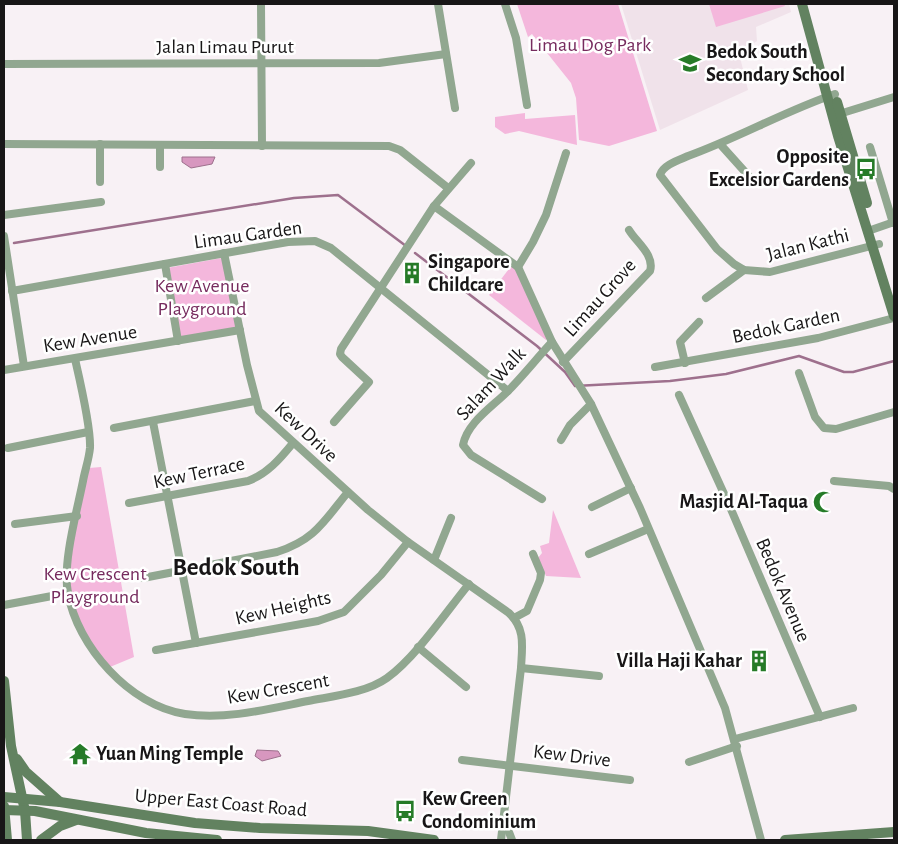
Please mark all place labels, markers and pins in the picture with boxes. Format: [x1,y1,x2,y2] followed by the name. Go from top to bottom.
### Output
[706,42,845,85] place label: Bedok South Secondary School
[677,50,703,76] school or university icon: Bedok South Secondary School
[709,147,849,190] place label: Opposite Excelsior Gardens
[853,156,879,182] bus stop icon: Opposite Excelsior Gardens
[428,252,510,295] place label: Singapore Childcare
[399,260,425,286] building icon: Singapore Childcare
[811,489,837,515] mosque icon: Masjid Al-Taqua
[680,492,808,512] place label: Masjid Al-Taqua
[746,648,772,674] building icon: Villa Haji Kahar
[617,651,742,671] place label: Villa Haji Kahar
[67,741,93,767] temple icon: Yuan Ming Temple
[96,744,244,764] place label: Yuan Ming Temple
[422,789,536,832] place label: Kew Green Condominium
[392,798,418,824] bus stop icon: Kew Green Condominium

